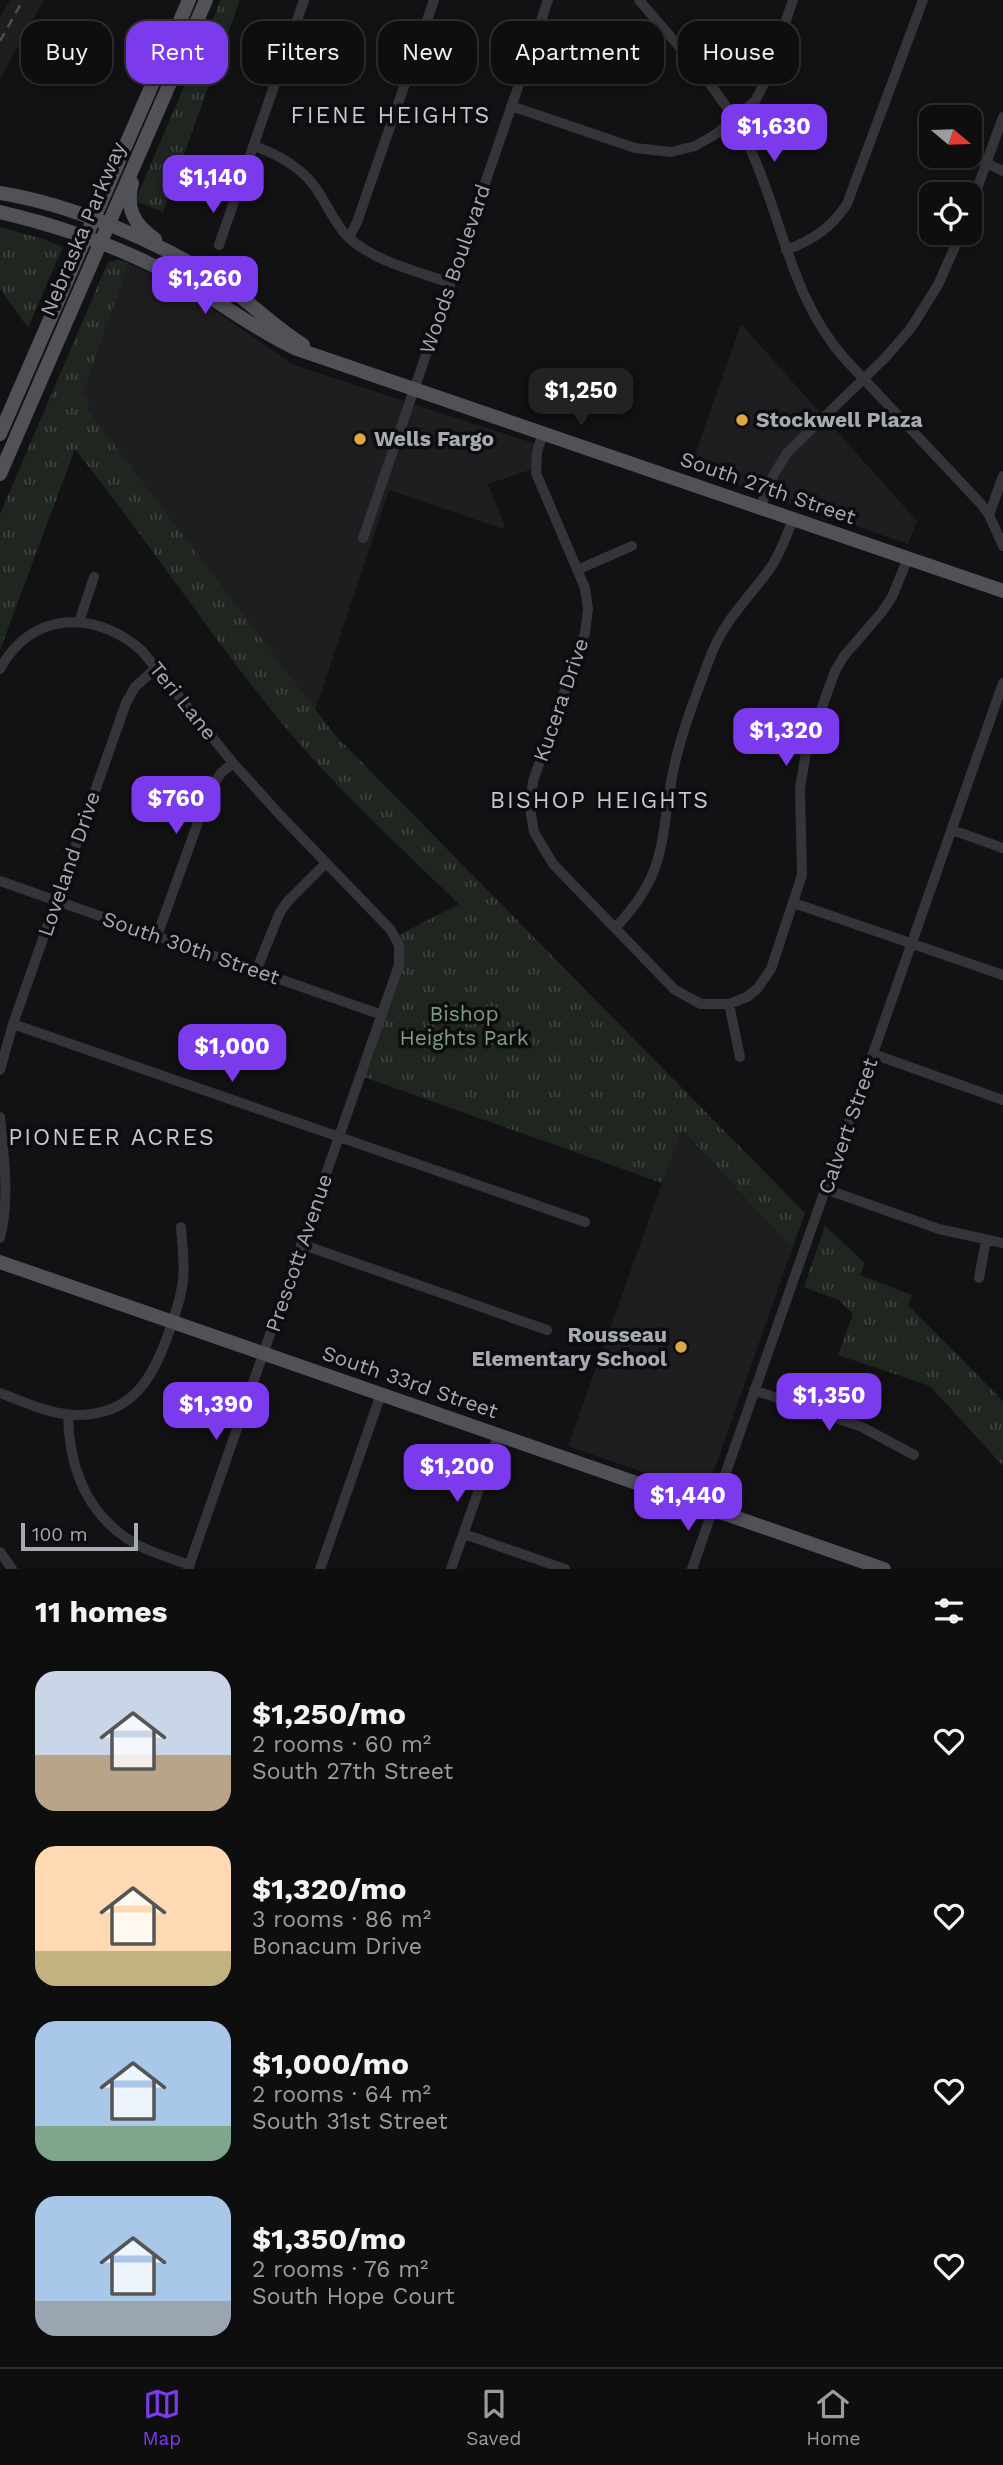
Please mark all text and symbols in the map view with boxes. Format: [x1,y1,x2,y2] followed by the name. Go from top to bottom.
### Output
[21,21,112,84] chip: Buy
[126,21,228,84] chip: Rent
[242,21,364,84] chip: Filters
[378,21,477,84] chip: New
[491,21,664,84] chip: Apartment
[678,21,799,84] chip: House
[291,102,491,129] district label: FIENE HEIGHTS
[717,104,831,164] pin: $1,630
[919,105,982,168] north arrow
[919,105,982,245] map controls
[737,113,811,140] text: $1,630
[35,138,131,320] street label: Nebraska Parkway
[156,156,270,215] pin: $1,140
[179,164,247,191] text: $1,140
[414,181,495,357] street label: Woods Boulevard
[919,182,982,245] button: locate
[148,256,262,316] pin: $1,260
[168,265,242,292] text: $1,260
[524,368,638,428] pin: $1,250
[544,377,618,404] text: $1,250
[756,407,924,432] place label: Stockwell Plaza
[734,412,750,428] marker: Stockwell Plaza
[374,426,494,451] place label: Wells Fargo
[352,431,368,447] marker: Wells Fargo
[677,446,859,529] street label: South 27th Street
[528,635,593,765] street label: Kucera Drive
[144,657,222,745] street label: Teri Lane
[729,708,843,768] pin: $1,320
[749,717,823,744] text: $1,320
[135,776,217,836] pin: $760
[147,785,205,812] text: $760
[490,787,710,814] district label: BISHOP HEIGHTS
[32,788,105,940] street label: Loveland Drive
[99,906,283,990] street label: South 30th Street
[399,1001,529,1050] park label: Bishop Heights Park
[175,1024,289,1084] pin: $1,000
[194,1033,270,1060] text: $1,000
[813,1054,883,1197] street label: Calvert Street
[8,1124,216,1151] district label: PIONEER ACRES
[260,1171,337,1335] street label: Prescott Avenue
[471,1322,667,1371] place label: Rousseau Elementary School
[673,1339,689,1355] marker: Rousseau Elementary School
[319,1340,502,1423] street label: South 33rd Street
[772,1374,886,1433] pin: $1,350
[159,1382,273,1442] pin: $1,390
[792,1382,866,1409] text: $1,350
[179,1391,253,1418] text: $1,390
[400,1444,514,1504] pin: $1,200
[420,1453,494,1480] text: $1,200
[631,1474,745,1533] pin: $1,440
[650,1482,726,1509] text: $1,440
[21,1520,138,1552] scale bar
[32,1523,88,1546] text: 100 m
[930,1592,968,1630] icon: filters
[35,1594,168,1629] text: 11 homes
[252,1696,406,1731] text: $1,250/mo
[91,1699,175,1783] icon: home
[930,1722,968,1760] icon: heart
[252,1731,431,1758] text: 2 rooms · 60 m²
[252,1758,453,1785] text: South 27th Street
[252,1871,406,1906] text: $1,320/mo
[91,1874,175,1958] icon: home
[930,1897,968,1935] icon: heart
[252,1906,431,1933] text: 3 rooms · 86 m²
[252,1933,422,1960] text: Bonacum Drive
[252,2046,409,2081] text: $1,000/mo
[91,2049,175,2133] icon: home
[930,2072,968,2110] icon: heart
[252,2081,431,2108] text: 2 rooms · 64 m²
[252,2108,448,2135] text: South 31st Street
[252,2221,406,2256] text: $1,350/mo
[91,2224,175,2308] icon: home
[930,2247,968,2285] icon: heart
[252,2256,428,2283] text: 2 rooms · 76 m²
[252,2283,455,2310] text: South Hope Court
[142,2385,181,2450] tab: Map
[466,2385,521,2450] tab: Saved
[806,2385,861,2450] tab: Home

